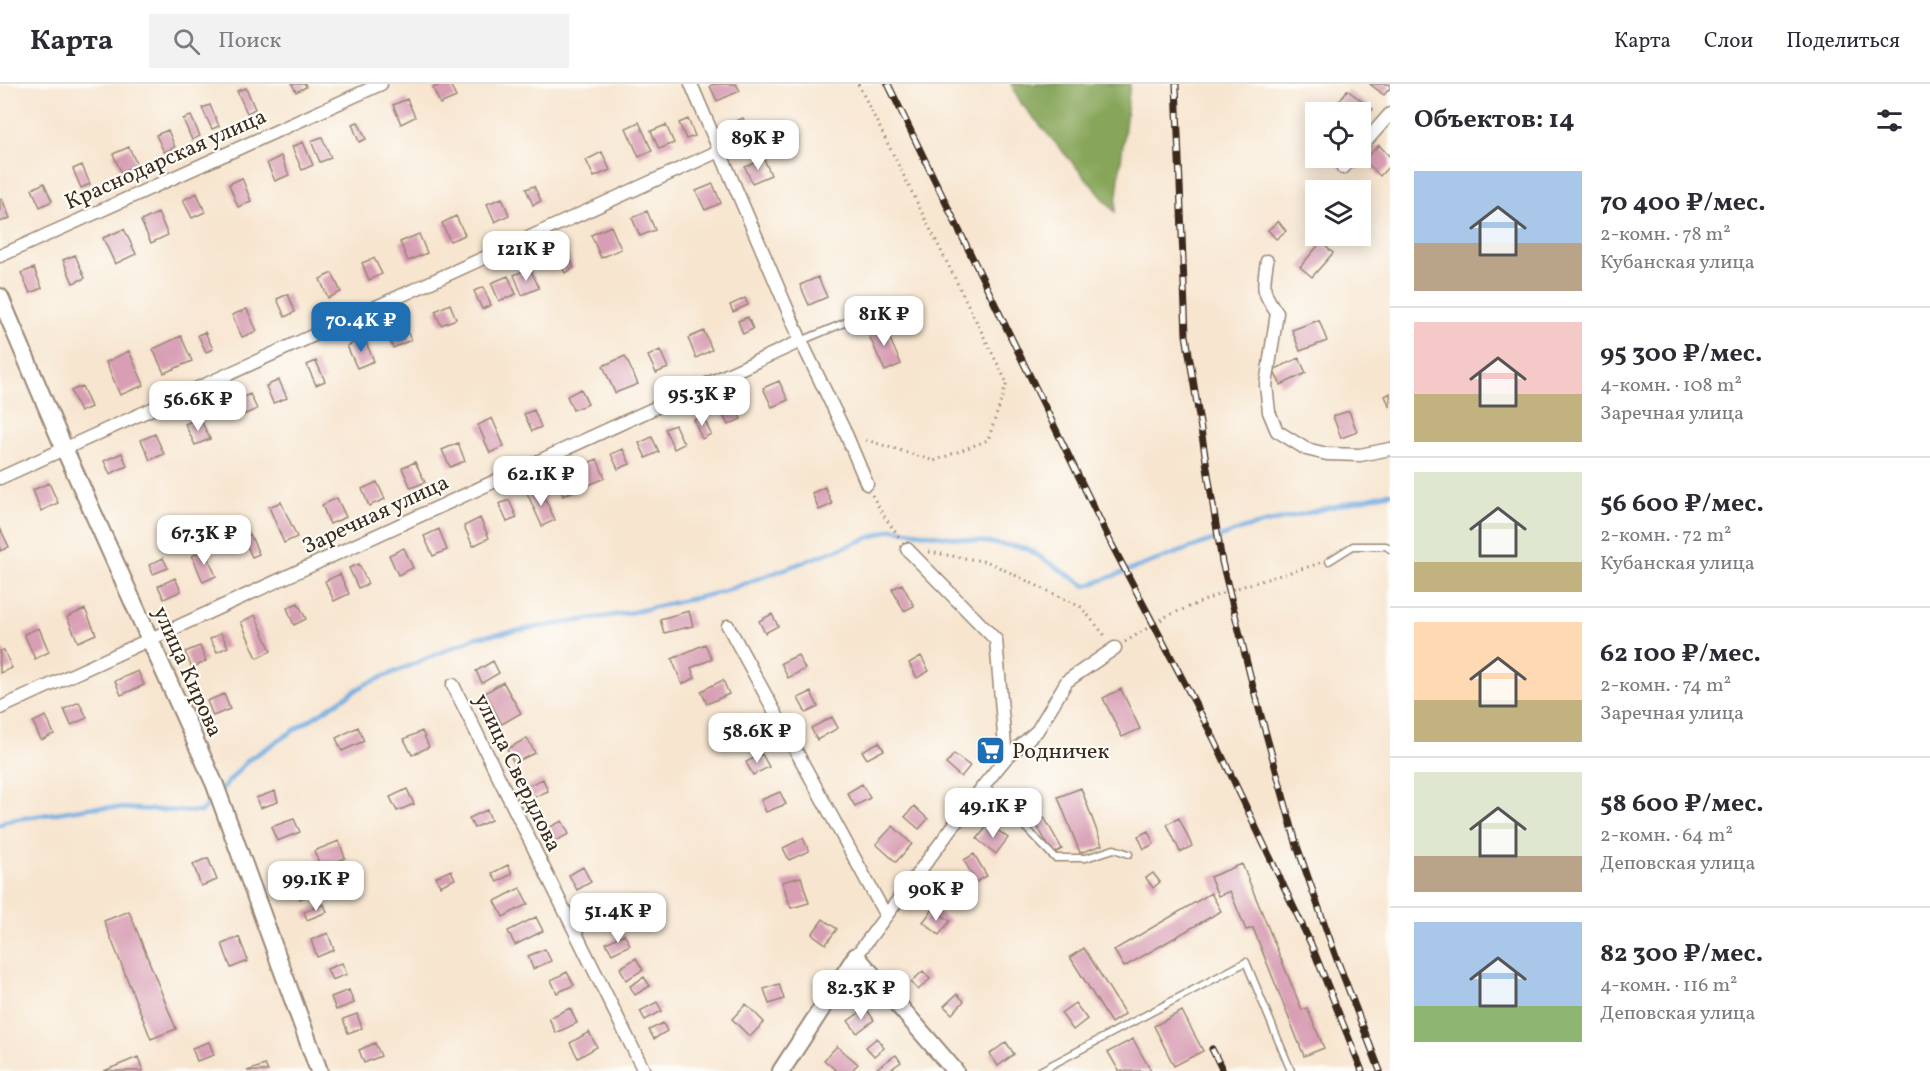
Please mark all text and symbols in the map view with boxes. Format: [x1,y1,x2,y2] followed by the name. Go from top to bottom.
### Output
[149,14,569,68] search box
[30,22,113,61] text: Карта
[170,25,203,58] icon: search
[218,26,281,57] text: Поиск
[1614,27,1671,56] text: Карта
[1704,27,1753,56] text: Слои
[1786,27,1900,56] text: Поделиться
[60,102,272,219] street label: Краснодарская улица
[1305,102,1371,246] map controls
[1305,102,1371,168] button: locate
[1414,102,1575,138] text: Объектов: 14
[1873,104,1906,137] icon: filters
[716,120,800,171] pin: 89K ₽
[731,125,785,153] text: 89K ₽
[1305,180,1371,246] button: layers
[1600,185,1766,221] text: 70 400 ₽/мес.
[1462,195,1534,267] icon: home
[1600,221,1731,249] text: 2-комн. · 78 m²
[477,231,575,282] pin: 121K ₽
[497,236,555,264] text: 121K ₽
[1600,249,1755,277] text: Кубанская улица
[842,296,926,347] pin: 81K ₽
[858,301,910,329] text: 81K ₽
[306,302,416,353] pin: 70.4K ₽
[325,307,397,335] text: 70.4K ₽
[1600,336,1762,372] text: 95 300 ₽/мес.
[1462,346,1534,418] icon: home
[1600,372,1742,400] text: 4-комн. · 108 m²
[647,376,757,427] pin: 95.3K ₽
[143,381,253,432] pin: 56.6K ₽
[668,381,736,409] text: 95.3K ₽
[163,386,233,414] text: 56.6K ₽
[1600,400,1744,428] text: Заречная улица
[486,456,596,507] pin: 62.1K ₽
[507,461,575,489] text: 62.1K ₽
[298,468,454,563] street label: Заречная улица
[1600,486,1764,522] text: 56 600 ₽/мес.
[1462,496,1534,568] icon: home
[149,515,259,566] pin: 67.3K ₽
[171,520,237,548] text: 67.3K ₽
[1600,522,1731,550] text: 2-комн. · 72 m²
[1600,550,1755,578] text: Кубанская улица
[144,602,229,742] street label: улица Кирова
[1600,636,1761,672] text: 62 100 ₽/мес.
[1462,646,1534,718] icon: home
[1600,672,1731,700] text: 2-комн. · 74 m²
[465,689,569,857] street label: улица Свердлова
[1600,700,1744,728] text: Заречная улица
[702,713,812,764] pin: 58.6K ₽
[722,718,792,746] text: 58.6K ₽
[975,734,1007,766] supermarket icon: Родничек
[1012,737,1110,768] place label: Родничек
[1600,786,1764,822] text: 58 600 ₽/мес.
[938,788,1048,839] pin: 49.1K ₽
[959,793,1027,821] text: 49.1K ₽
[1462,796,1534,868] icon: home
[1600,822,1733,850] text: 2-комн. · 64 m²
[1600,850,1755,878] text: Деповская улица
[261,861,371,912] pin: 99.1K ₽
[282,866,350,894] text: 99.1K ₽
[894,871,978,922] pin: 90K ₽
[908,876,964,904] text: 90K ₽
[563,893,673,944] pin: 51.4K ₽
[584,898,652,926] text: 51.4K ₽
[1600,936,1763,972] text: 82 300 ₽/мес.
[1462,946,1534,1018] icon: home
[806,970,916,1021] pin: 82.3K ₽
[1600,972,1737,1000] text: 4-комн. · 116 m²
[827,975,895,1003] text: 82.3K ₽
[1600,1000,1755,1028] text: Деповская улица

